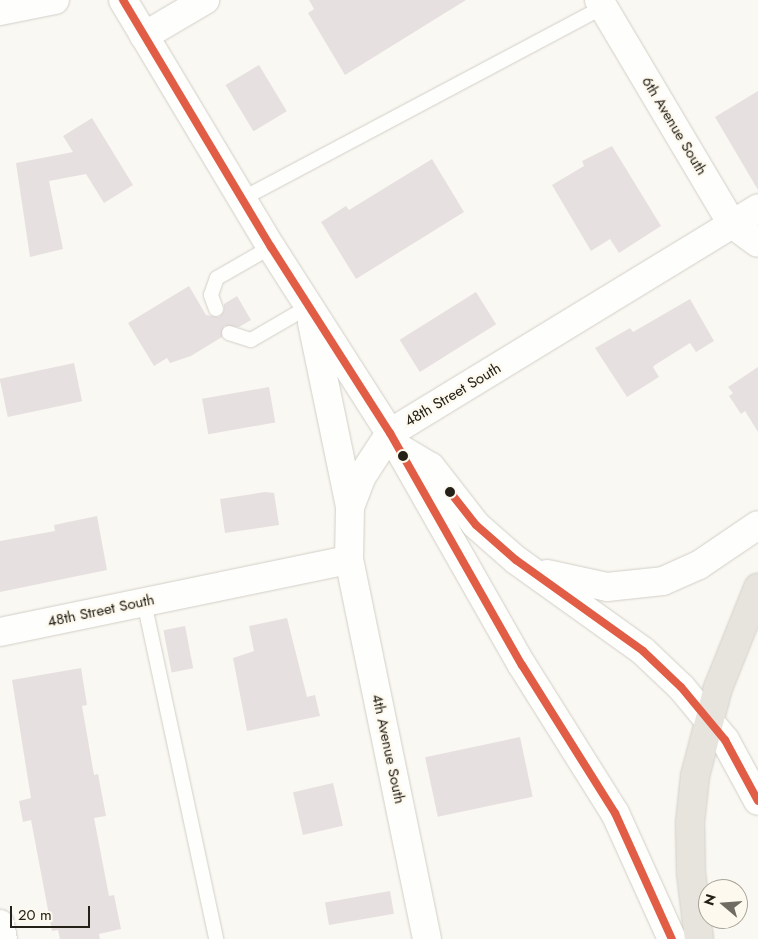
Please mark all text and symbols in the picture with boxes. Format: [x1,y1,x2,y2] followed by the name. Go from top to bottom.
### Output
[638,74,710,178] street label: 6th Avenue South
[402,359,504,431] street label: 48th Street South
[398,451,408,461] unlabelled marker
[445,487,455,497] unlabelled marker
[46,591,156,631] street label: 48th Street South
[368,692,408,806] street label: 4th Avenue South
[698,879,748,929] north arrow
[698,891,721,908] text: N
[12,896,92,928] scale bar
[18,904,52,926] text: 20 m

